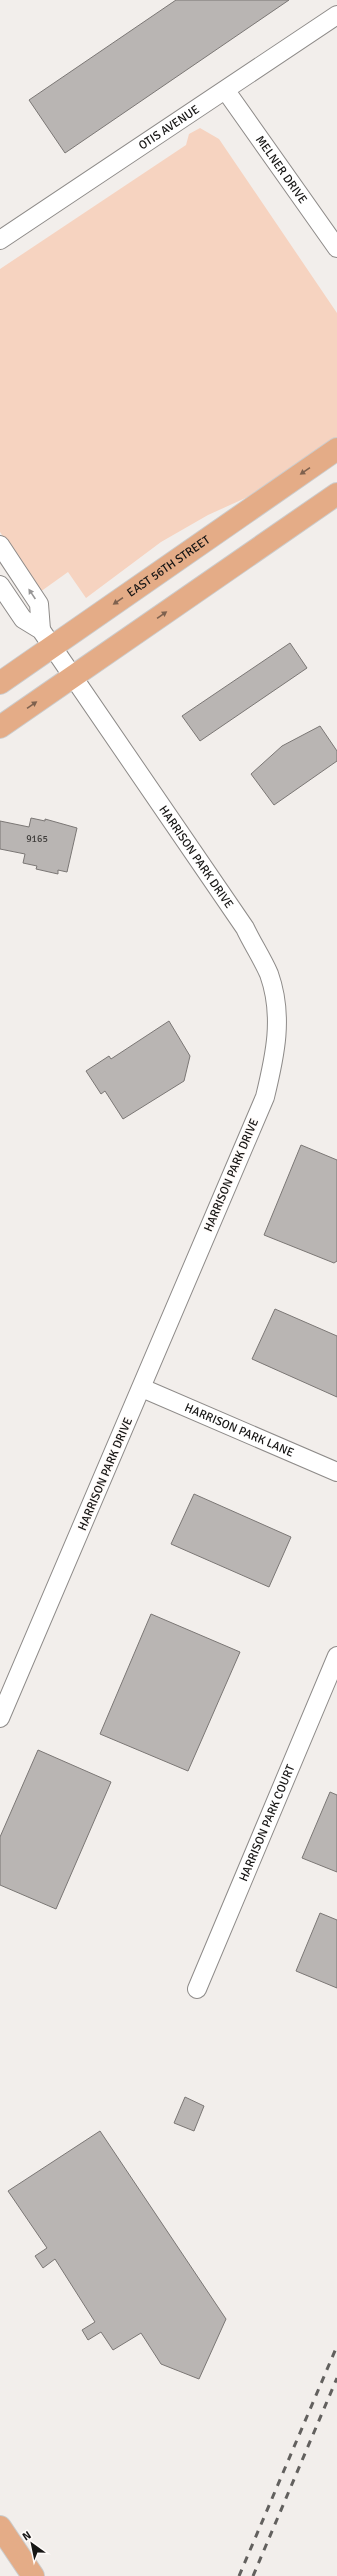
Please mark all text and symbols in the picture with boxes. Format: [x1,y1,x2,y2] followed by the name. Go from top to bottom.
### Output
[136,102,202,153] street label: OTIS AVENUE
[252,133,310,207] street label: MELNER DRIVE
[300,467,310,475] one-way arrow
[124,532,213,600] street label: EAST 56TH STREET
[28,588,36,599] one-way arrow
[112,597,123,605] one-way arrow
[157,611,167,619] one-way arrow
[27,701,37,709] one-way arrow
[155,803,236,912] street label: HARRISON PARK DRIVE
[26,833,48,845] house number: 9165
[201,1116,262,1234] street label: HARRISON PARK DRIVE
[182,1400,296,1461] street label: HARRISON PARK LANE
[75,1415,136,1533] street label: HARRISON PARK DRIVE
[236,1763,298,1884] street label: HARRISON PARK COURT
[12,2524,52,2564] north arrow
[20,2528,34,2544] text: N

